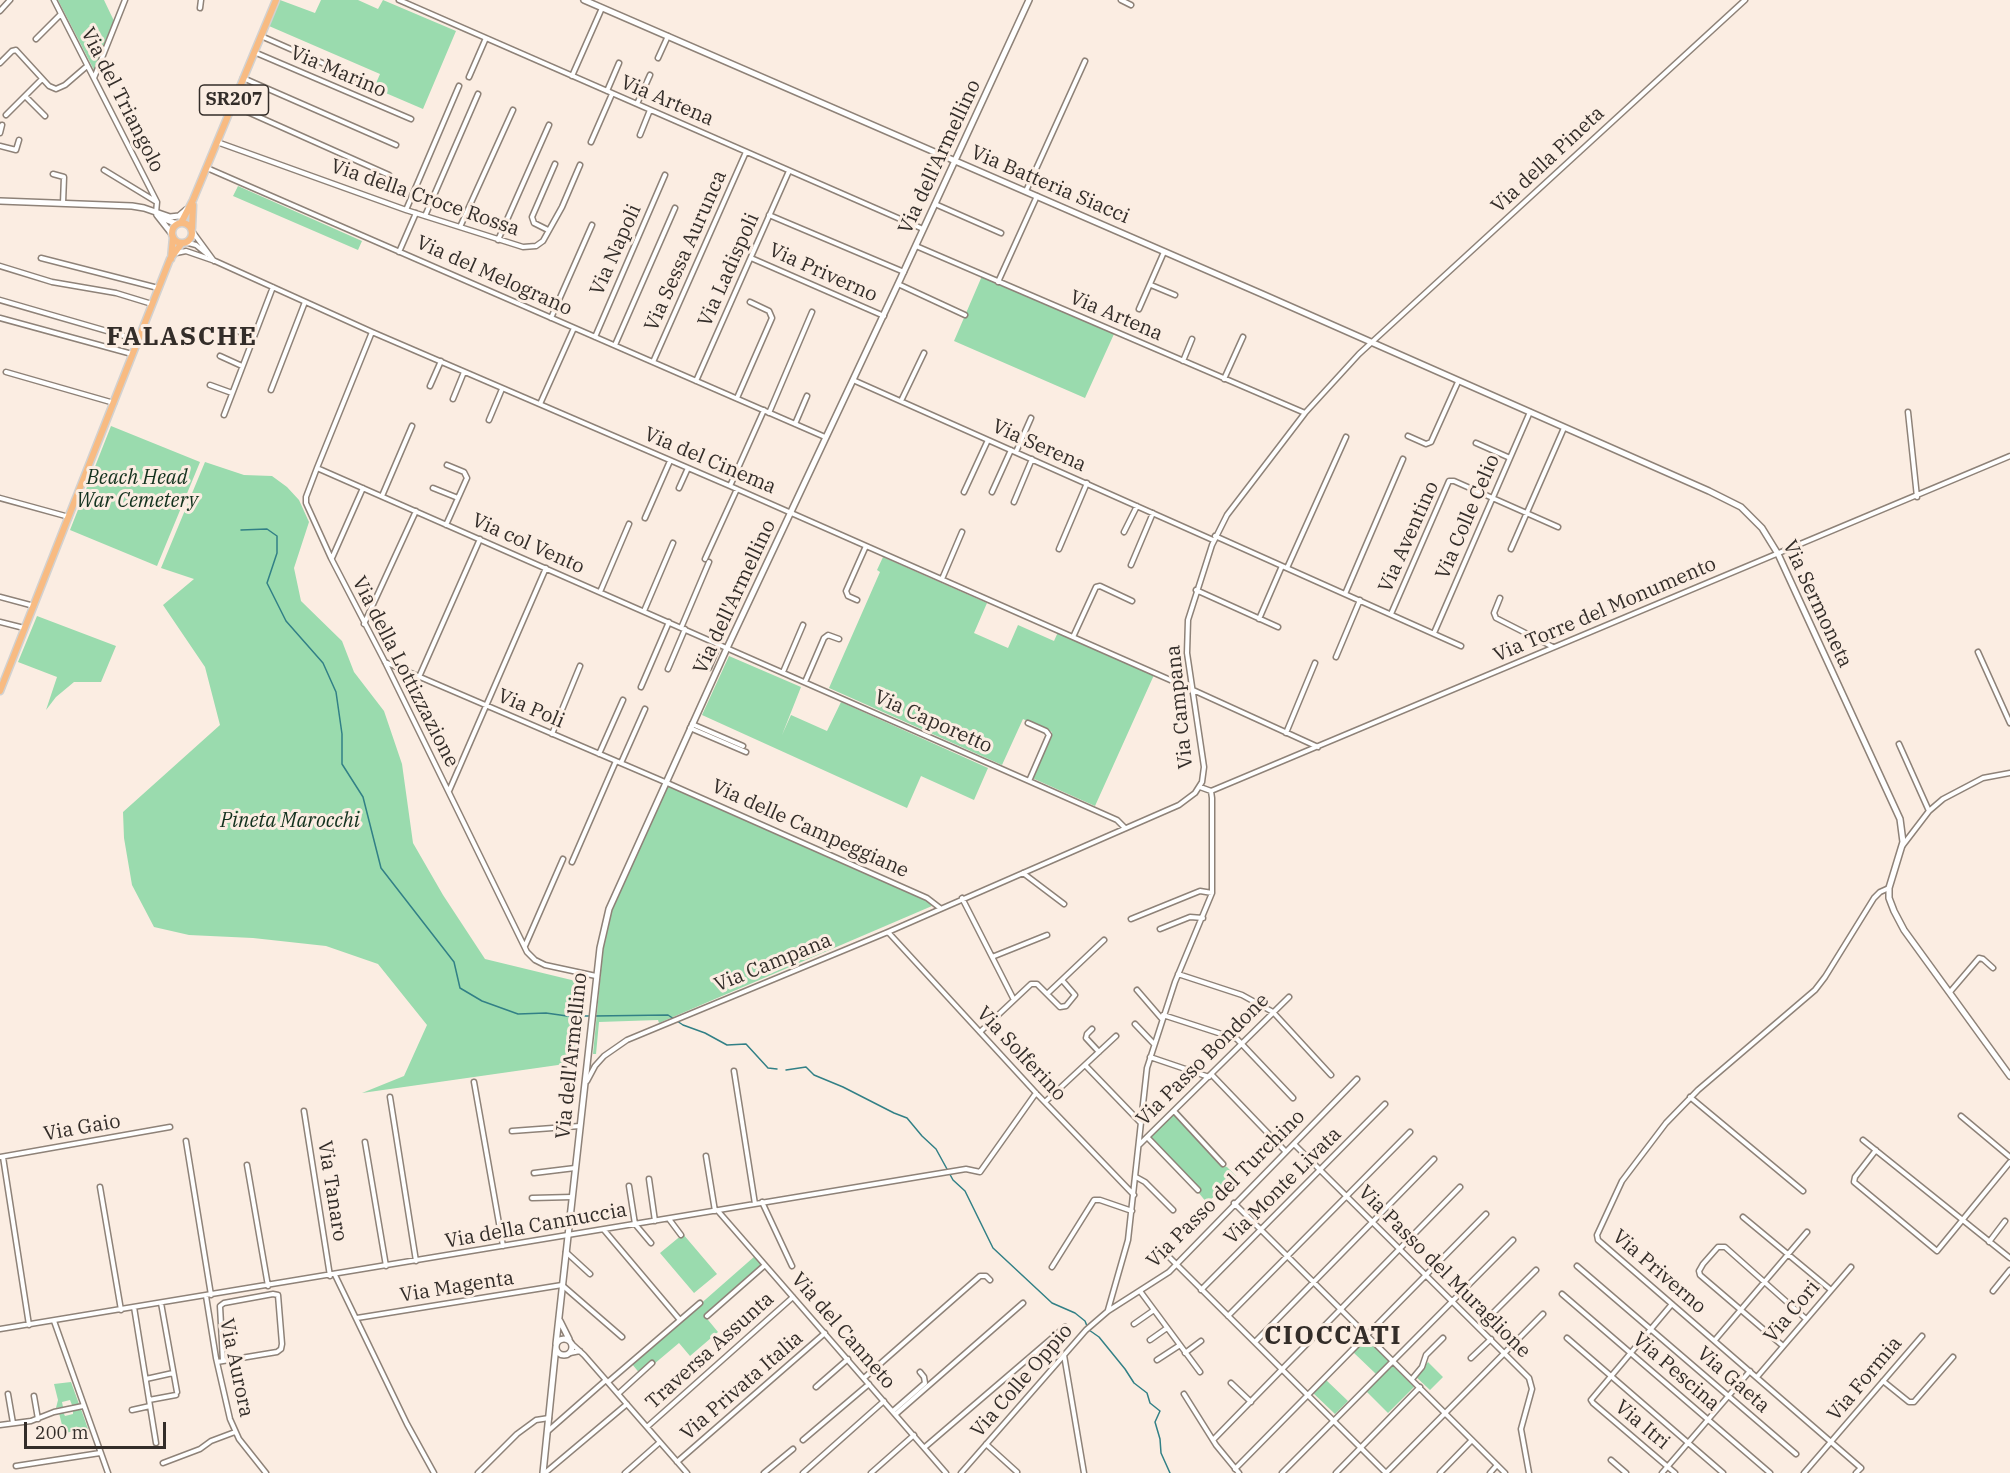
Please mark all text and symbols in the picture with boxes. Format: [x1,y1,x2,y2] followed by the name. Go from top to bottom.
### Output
[75,24,169,176] street label: Via del Triangolo
[286,41,390,103] street label: Via Marino
[617,71,717,131] street label: Via Artena
[894,76,986,238] street label: Via dell'Armellino
[200,85,268,115] road number: SR207
[1487,102,1609,218] street label: Via della Pineta
[967,141,1133,229] street label: Via Batteria Siacci
[327,154,523,242] street label: Via della Croce Rossa
[640,167,732,335] street label: Via Sessa Aurunca
[585,201,647,299] street label: Via Napoli
[693,209,765,331] street label: Via Ladispoli
[412,231,576,321] street label: Via del Melograno
[765,238,881,308] street label: Via Priverno
[1066,286,1166,346] street label: Via Artena
[106,321,258,353] district label: FALASCHE
[988,415,1090,477] street label: Via Serena
[640,422,780,500] street label: Via del Cinema
[1431,451,1505,583] street label: Via Colle Celio
[76,466,198,513] park label: Beach Head War Cemetery
[1374,478,1444,596] street label: Via Aventino
[468,508,588,580] street label: Via col Vento
[689,516,781,678] street label: Via dell'Armellino
[1777,536,1857,672] street label: Via Sermoneta
[1490,552,1720,668] street label: Via Torre del Monumento
[346,573,464,771] street label: Via della Lottizzazione
[1162,644,1198,770] street label: Via Campana
[494,684,568,734] street label: Via Poli
[870,685,996,759] street label: Via Caporetto
[708,775,912,883] street label: Via delle Campeggiane
[220,809,360,833] park label: Pineta Marocchi
[711,929,835,997] street label: Via Campana
[551,972,593,1140] street label: Via dell'Armellino
[1132,989,1274,1131] street label: Via Passo Bondone
[971,1002,1071,1106] street label: Via Solferino
[1142,1105,1310,1273] street label: Via Passo del Turchino
[42,1109,122,1147] street label: Via Gaio
[1219,1122,1347,1250] street label: Via Monte Livata
[312,1139,352,1243] street label: Via Tanaro
[1353,1181,1535,1363] street label: Via Passo del Muraglione
[443,1198,629,1254] street label: Via della Cannuccia
[1607,1225,1711,1319] street label: Via Priverno
[398,1266,516,1308] street label: Via Magenta
[786,1268,900,1394] street label: Via del Canneto
[1759,1276,1825,1348] street label: Via Cori
[641,1287,779,1415] street label: Traversa Assunta
[214,1316,258,1420] street label: Via Aurora
[966,1319,1078,1443] street label: Via Colle Oppio
[1264,1320,1402,1352] district label: CIOCCATI
[676,1326,808,1446] street label: Via Privata Italia
[1628,1328,1724,1416] street label: Via Pescina
[1823,1332,1907,1426] street label: Via Formia
[1692,1342,1774,1418] street label: Via Gaeta
[1610,1395,1674,1455] street label: Via Itri
[27,1410,170,1448] scale bar
[35,1421,89,1444] text: 200 m

